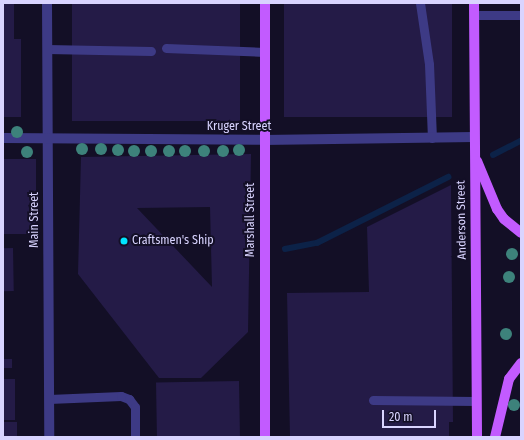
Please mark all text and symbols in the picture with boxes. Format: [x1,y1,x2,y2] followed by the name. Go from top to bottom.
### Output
[207,120,271,134] street label: Kruger Street
[454,180,470,260] street label: Anderson Street
[244,183,258,257] street label: Marshall Street
[28,192,42,248] street label: Main Street
[132,234,214,248] place label: Craftsmen's Ship
[119,236,129,246] marker: Craftsmen's Ship
[384,402,438,428] scale bar
[389,410,413,424] text: 20 m

